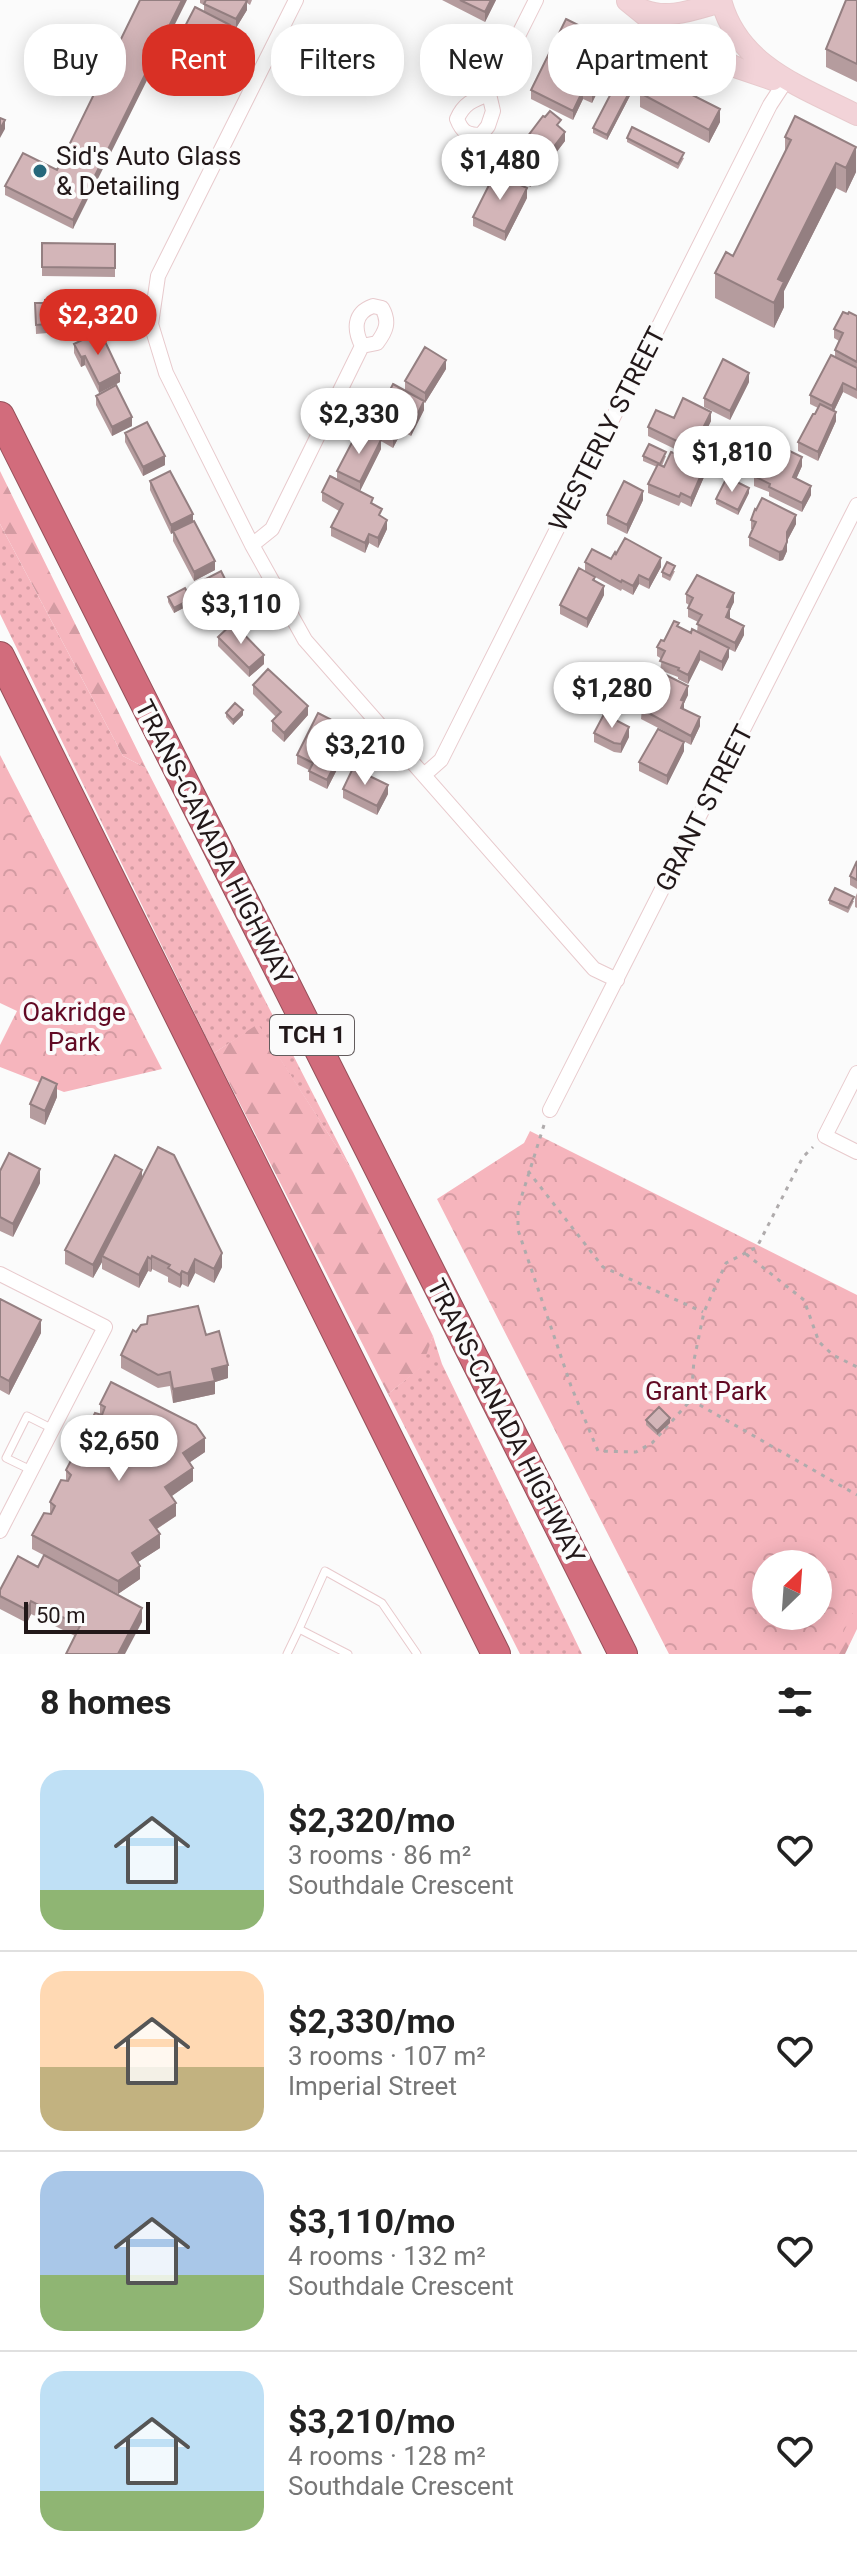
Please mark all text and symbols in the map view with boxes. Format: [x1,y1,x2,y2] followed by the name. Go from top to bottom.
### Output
[24,24,126,96] chip: Buy
[142,24,255,96] chip: Rent
[271,24,404,96] chip: Filters
[420,24,532,96] chip: New
[548,24,736,96] chip: Apartment
[435,134,565,202] pin: $1,480
[56,141,242,201] place label: Sid's Auto Glass & Detailing
[460,145,540,175] text: $1,480
[31,162,49,180] marker: Sid's Auto Glass & Detailing
[33,289,163,357] pin: $2,320
[58,300,138,330] text: $2,320
[543,322,671,536] street label: WESTERLY STREET
[294,388,424,456] pin: $2,330
[319,399,399,429] text: $2,330
[667,426,797,494] pin: $1,810
[692,437,772,467] text: $1,810
[176,578,306,646] pin: $3,110
[201,589,281,619] text: $3,110
[547,662,677,730] pin: $1,280
[572,673,652,703] text: $1,280
[129,695,299,990] street label: TRANS-CANADA HIGHWAY
[300,719,430,787] pin: $3,210
[649,720,759,896] street label: GRANT STREET
[325,730,405,760] text: $3,210
[22,997,126,1057] park label: Oakridge Park
[270,1015,354,1055] road number: TCH 1
[421,1274,591,1569] street label: TRANS-CANADA HIGHWAY
[645,1376,768,1406] park label: Grant Park
[54,1415,184,1483] pin: $2,650
[79,1426,159,1456] text: $2,650
[752,1550,832,1630] north arrow
[752,1550,832,1630] map controls
[24,1598,150,1634] scale bar
[36,1603,85,1628] text: 50 m
[773,1680,817,1724] icon: filters
[40,1682,171,1722] text: 8 homes
[288,1800,455,1840] text: $2,320/mo
[104,1802,200,1898] icon: home
[773,1828,817,1872] icon: heart
[288,1840,471,1870] text: 3 rooms · 86 m²
[288,1870,514,1900] text: Southdale Crescent
[288,2001,455,2041] text: $2,330/mo
[104,2003,200,2099] icon: home
[773,2029,817,2073] icon: heart
[288,2041,486,2071] text: 3 rooms · 107 m²
[288,2071,457,2101] text: Imperial Street
[288,2201,455,2241] text: $3,110/mo
[104,2203,200,2299] icon: home
[773,2229,817,2273] icon: heart
[288,2241,486,2271] text: 4 rooms · 132 m²
[288,2271,514,2301] text: Southdale Crescent
[288,2401,455,2441] text: $3,210/mo
[104,2403,200,2499] icon: home
[773,2429,817,2473] icon: heart
[288,2441,486,2471] text: 4 rooms · 128 m²
[288,2471,514,2501] text: Southdale Crescent

